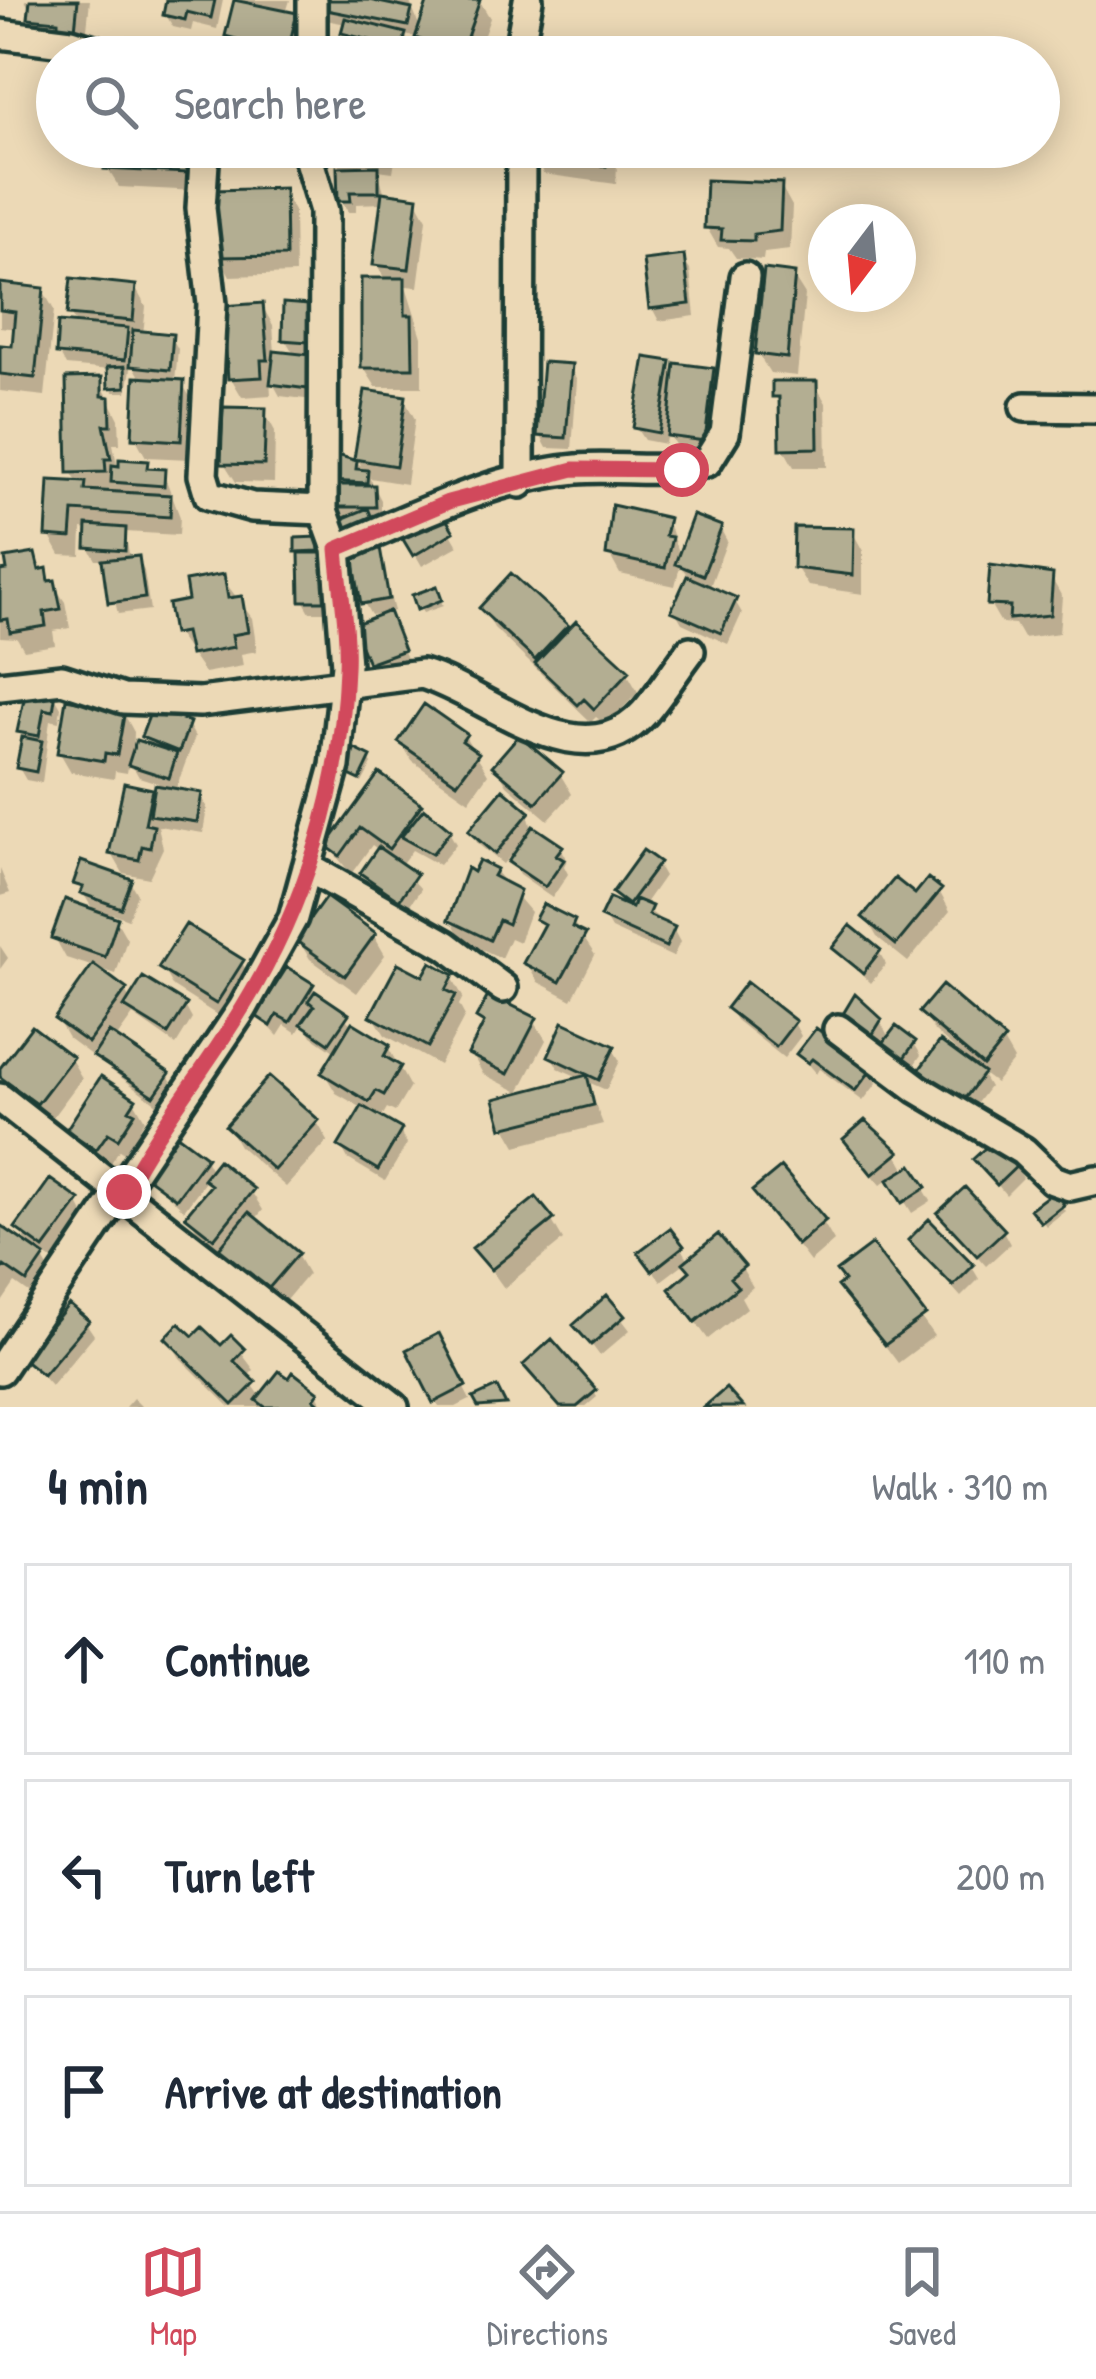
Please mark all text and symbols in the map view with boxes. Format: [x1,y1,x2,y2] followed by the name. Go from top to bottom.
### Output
[36,36,1060,168] search box
[78,69,144,135] icon: search
[174,72,366,133] text: Search here
[808,204,916,312] north arrow
[655,443,709,497] route start
[97,1165,151,1219] route end
[48,1451,148,1520] text: 4 min
[872,1459,1048,1512] text: Walk · 310 m
[51,1626,117,1692] icon: ahead
[165,1629,310,1690] text: Continue
[964,1633,1045,1686] text: 110 m
[51,1842,117,1908] icon: left
[165,1845,314,1906] text: Turn left
[956,1849,1045,1902] text: 200 m
[51,2058,117,2124] icon: arrive
[165,2061,502,2122] text: Arrive at destination
[140,2239,206,2355] tab: Map
[487,2239,608,2355] tab: Directions
[888,2239,956,2355] tab: Saved

